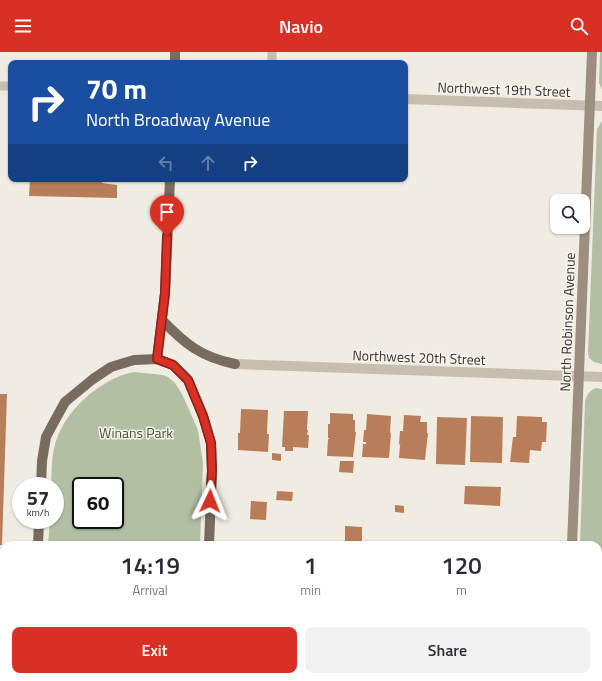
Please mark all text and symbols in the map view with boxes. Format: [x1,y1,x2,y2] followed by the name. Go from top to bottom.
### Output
[279,13,323,40] text: Navio
[12,15,34,37] icon: menu
[568,15,590,37] icon: search
[86,67,147,110] text: 70 m
[20,76,72,128] icon: right
[437,76,571,102] street label: Northwest 19th Street
[86,106,270,133] text: North Broadway Avenue
[155,152,177,174] icon: left
[197,152,219,174] icon: ahead
[239,152,261,174] icon: right
[550,194,590,234] map controls
[550,194,590,234] button: search
[150,195,184,236] pin
[156,201,178,223] icon: arrive
[554,252,580,392] street label: North Robinson Avenue
[352,344,486,370] street label: Northwest 20th Street
[99,422,173,443] park label: Winans Park
[72,477,124,529] speed limit sign: 60
[189,480,231,522] position arrow
[27,482,49,513] text: 57
[27,505,49,520] text: km/h
[120,547,180,583] text: 14:19
[304,547,317,583] text: 1
[441,547,482,583] text: 120
[132,580,168,600] text: Arrival
[300,580,321,600] text: min
[456,580,467,600] text: m
[12,627,297,673] button: Exit
[305,627,590,673] button: Share

